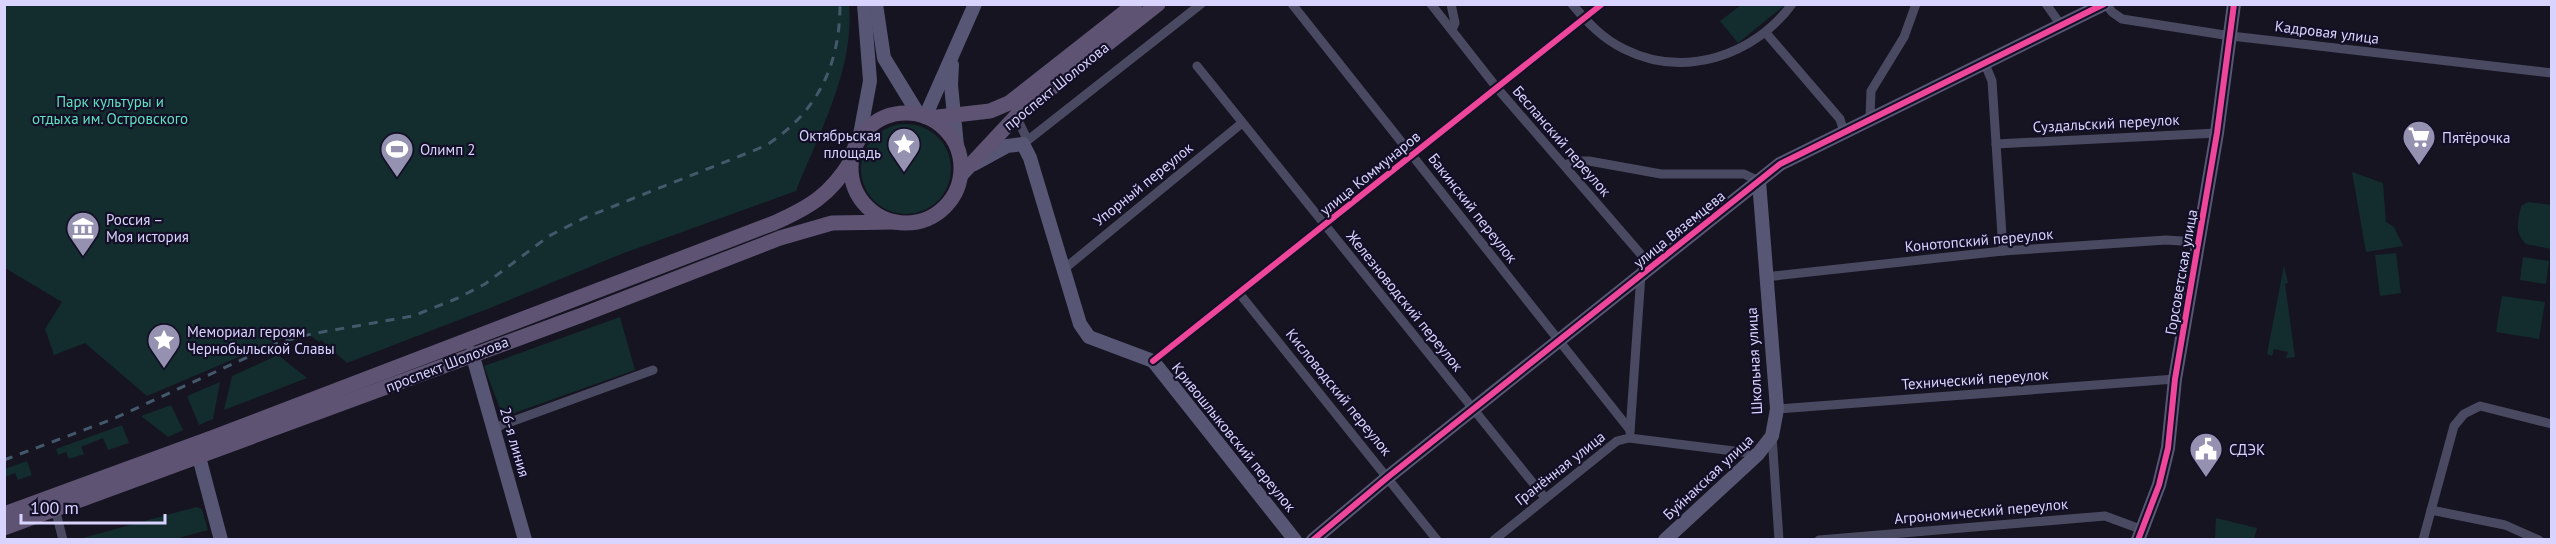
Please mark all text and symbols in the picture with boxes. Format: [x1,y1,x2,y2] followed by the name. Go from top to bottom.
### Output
[2274,16,2380,48] street label: Кадровая улица
[1000,38,1112,134] street label: проспект Шолохова
[1509,82,1616,201] street label: Бесланский переулок
[32,92,188,128] park label: Парк культуры и отдыха им. Островского
[2032,110,2181,136] street label: Суздальский переулок
[2401,119,2437,166] supermarket icon: Пятёрочка
[799,126,881,162] place label: Октябрьская площадь
[886,126,922,173] place icon: Октябрьская площадь
[1316,127,1424,219] street label: улица Коммунаров
[2442,128,2510,147] place label: Пятёрочка
[379,131,415,178] sports icon: Олимп 2
[1089,138,1197,230] street label: Упорный переулок
[420,140,475,159] place label: Олимп 2
[1424,149,1522,267] street label: Бакинский переулок
[1629,186,1729,272] street label: улица Вяземцева
[2161,208,2201,336] street label: Горсоветская улица
[65,210,101,257] museum icon: Россия – Моя история
[106,210,189,246] place label: Россия – Моя история
[1904,224,2055,256] street label: Конотопский переулок
[1342,226,1468,376] street label: Железноводский переулок
[1742,307,1766,415] street label: Школьная улица
[146,322,182,369] place icon: Мемориал героям Чернобыльской Славы
[187,322,335,358] place label: Мемориал героям Чернобыльской Славы
[1282,325,1397,460] street label: Кисловодский переулок
[383,332,511,396] street label: проспект Шолохова
[1168,358,1301,516] street label: Кривошлыковский переулок
[1901,364,2050,394] street label: Технический переулок
[496,405,534,479] street label: 26-я линия
[1511,427,1609,509] street label: Гранённая улица
[1659,430,1757,524] street label: Буйнакская улица
[2188,431,2224,478] public building icon: СДЭК
[2229,440,2265,459] place label: СДЭК
[21,487,165,525] scale bar
[1893,494,2069,528] street label: Агрономический переулок
[30,496,79,519] text: 100 m

